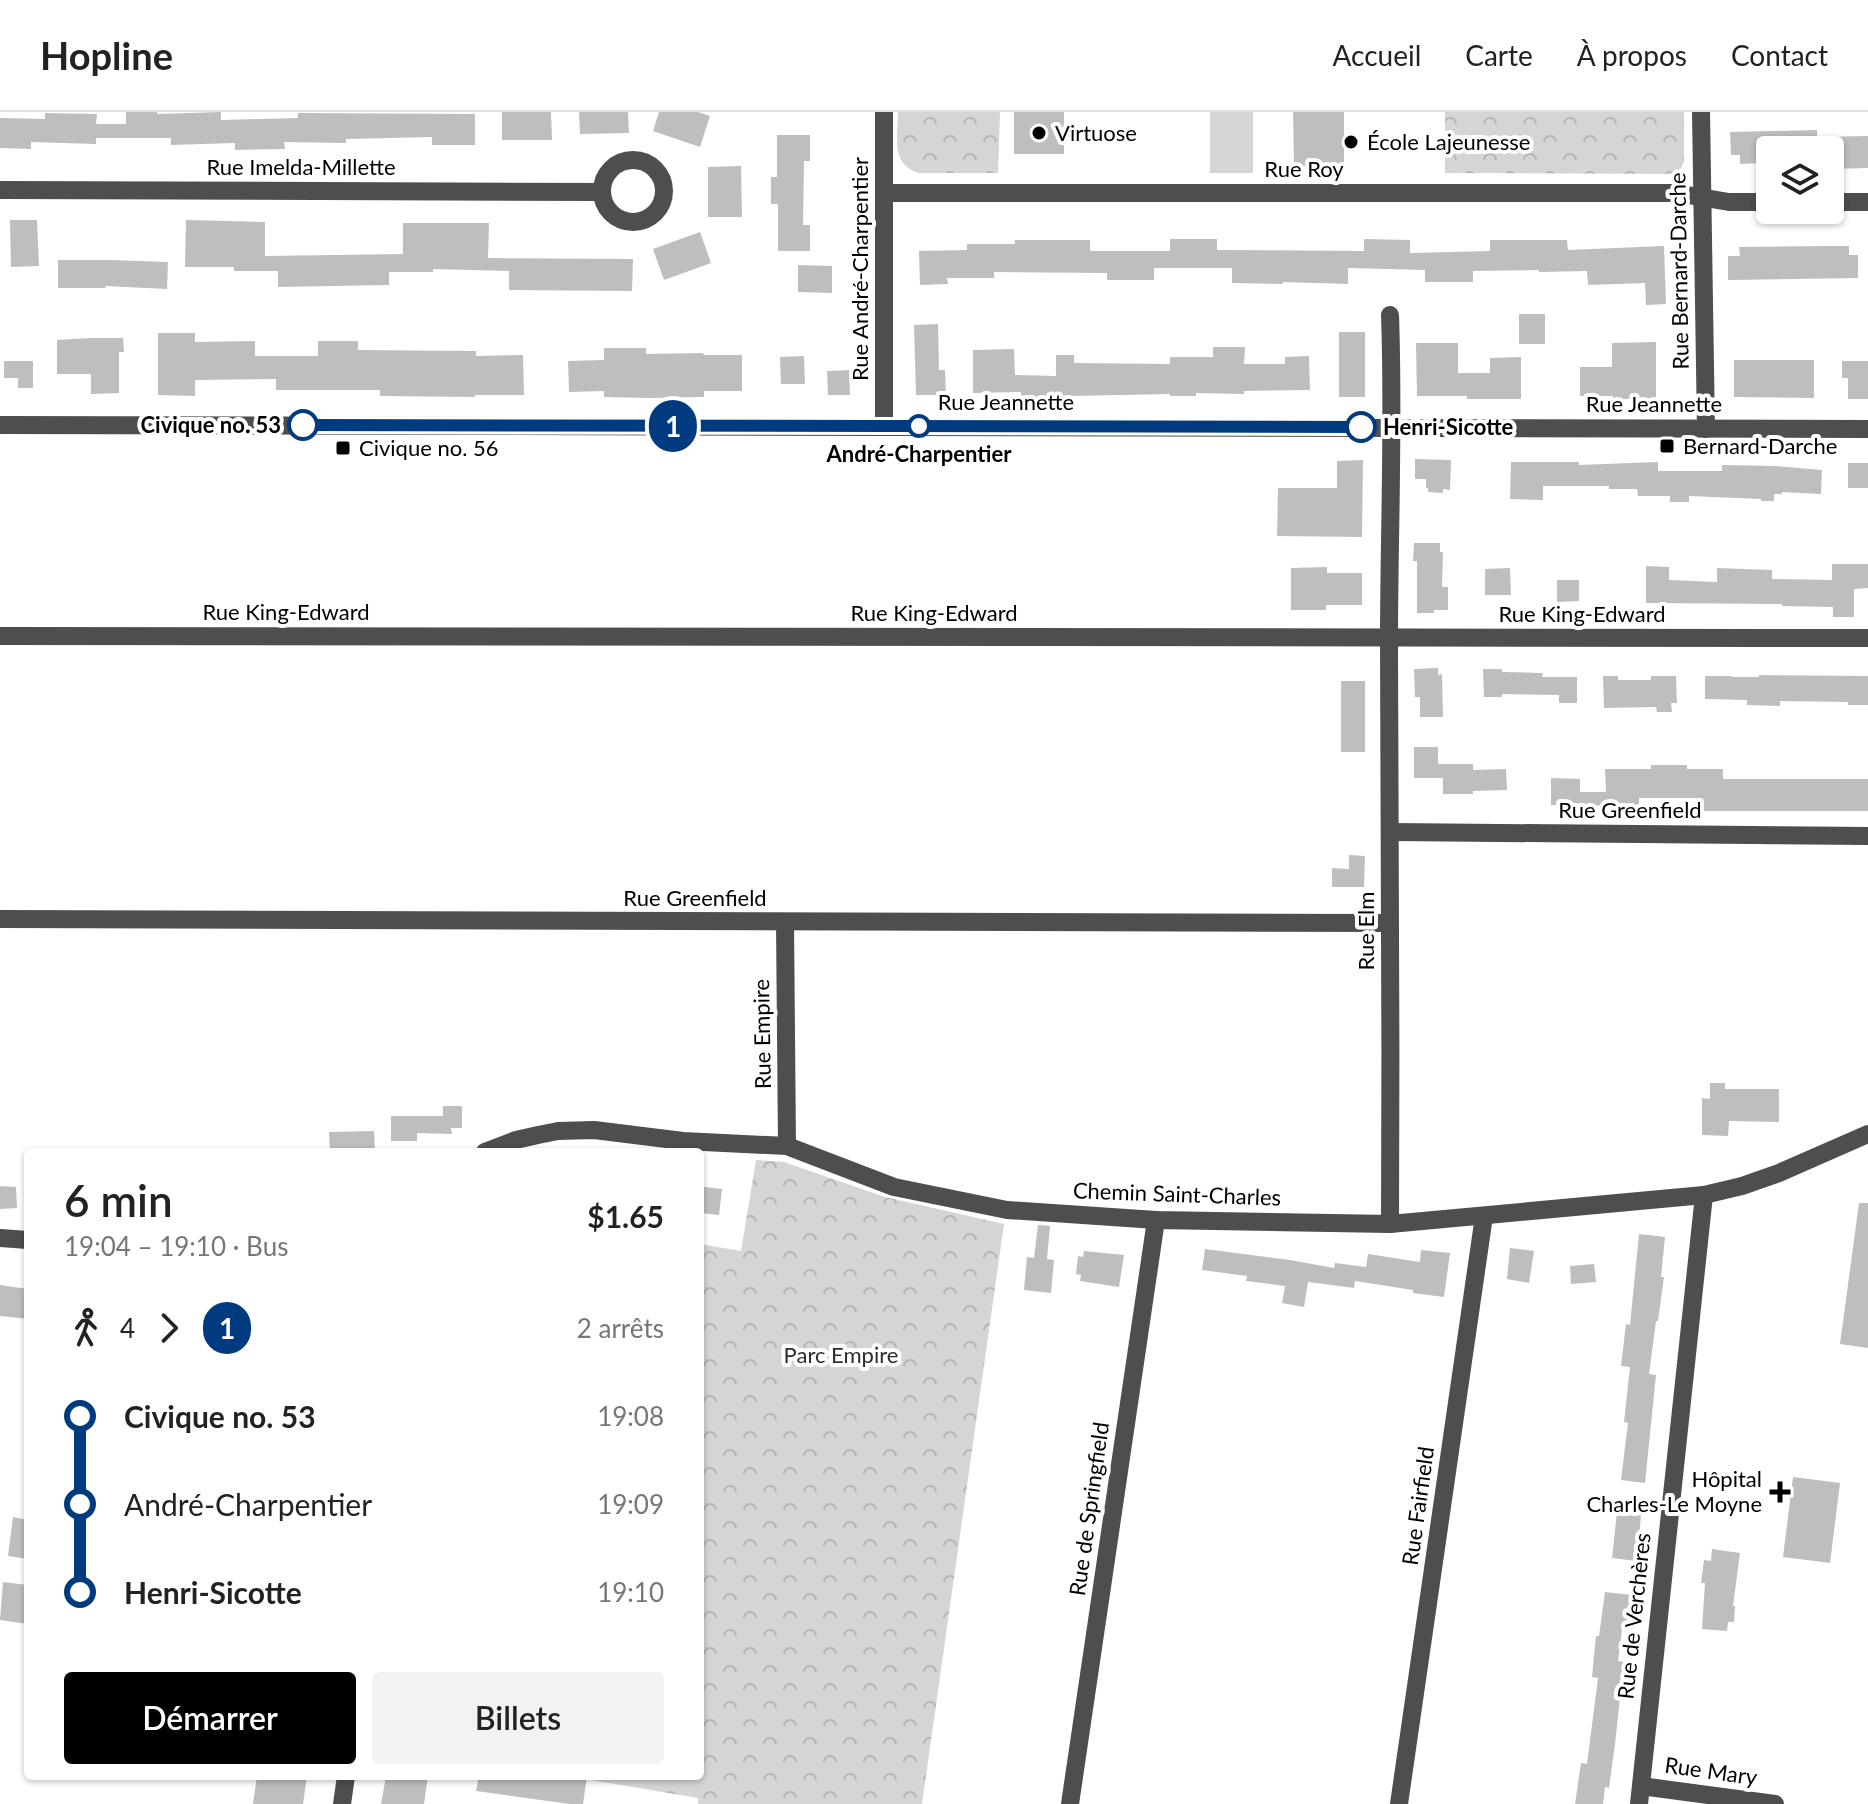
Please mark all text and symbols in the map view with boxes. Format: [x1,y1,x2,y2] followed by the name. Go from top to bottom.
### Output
[40,32,173,78] text: Hopline
[1332,38,1421,72] text: Accueil
[1465,38,1533,72] text: Carte
[1577,38,1687,72] text: À propos
[1731,38,1828,72] text: Contact
[1055,119,1137,146] place label: Virtuose
[1030,124,1048,142] marker: Virtuose
[1367,128,1530,155] place label: École Lajeunesse
[1342,133,1360,151] marker: École Lajeunesse
[1756,136,1844,224] map controls
[1756,136,1844,224] button: layers
[206,153,396,180] street label: Rue Imelda-Millette
[1264,155,1344,182] street label: Rue Roy
[846,157,873,381] street label: Rue André-Charpentier
[1663,172,1694,370] street label: Rue Bernard-Darche
[938,388,1074,415] street label: Rue Jeannette
[1586,390,1722,417] street label: Rue Jeannette
[647,400,699,452] line badge: 1
[665,409,681,443] text: 1
[288,410,318,440] marker: Civique no. 53
[141,411,281,438] place label: Civique no. 53
[1346,412,1376,442] marker: Henri-Sicotte
[1383,413,1514,440] place label: Henri-Sicotte
[908,415,930,437] marker: André-Charpentier
[1683,432,1837,459] place label: Bernard-Darche
[359,434,499,461] place label: Civique no. 56
[1658,437,1676,455] marker: Bernard-Darche
[334,439,352,457] marker: Civique no. 56
[826,440,1012,467] place label: André-Charpentier
[202,598,370,625] street label: Rue King-Edward
[850,599,1018,626] street label: Rue King-Edward
[1498,600,1666,627] street label: Rue King-Edward
[1558,796,1702,823] street label: Rue Greenfield
[623,884,767,911] street label: Rue Greenfield
[1352,892,1379,970] street label: Rue Elm
[747,979,776,1089] street label: Rue Empire
[64,1174,173,1226] text: 6 min
[1072,1176,1282,1211] street label: Chemin Saint-Charles
[587,1198,664,1234] text: $1.65
[64,1230,288,1262] text: 19:04 – 19:10 · Bus
[64,1306,108,1350] icon: walk
[147,1306,191,1350] icon: forward
[219,1311,235,1345] text: 1
[120,1312,135,1344] text: 4
[577,1312,664,1344] text: 2 arrêts
[784,1341,898,1368] park label: Parc Empire
[124,1398,316,1434] text: Civique no. 53
[597,1400,664,1432] text: 19:08
[1063,1420,1114,1598] street label: Rue de Springfield
[1396,1445,1439,1567] street label: Rue Fairfield
[1586,1465,1762,1517] place label: Hôpital Charles-Le Moyne
[1769,1481,1791,1503] marker: Hôpital Charles-Le Moyne
[124,1486,372,1522] text: André-Charpentier
[597,1488,664,1520] text: 19:09
[1611,1531,1656,1700] street label: Rue de Verchères
[124,1574,302,1610] text: Henri-Sicotte
[597,1576,664,1608] text: 19:10
[64,1672,356,1764] button: Démarrer
[372,1672,664,1764] button: Billets
[1663,1751,1760,1790] street label: Rue Mary

